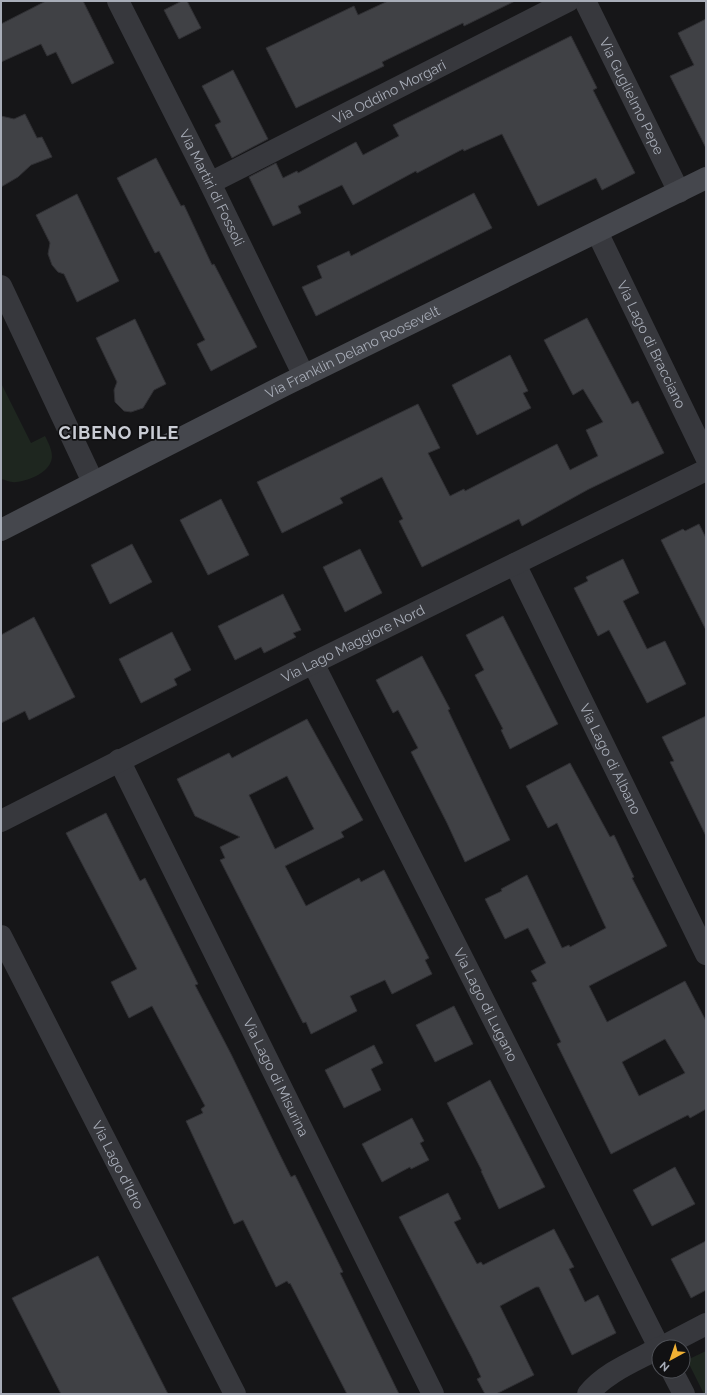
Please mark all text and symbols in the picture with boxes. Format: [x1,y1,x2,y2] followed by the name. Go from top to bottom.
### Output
[596,35,667,157] street label: Via Guglielmo Pepe
[330,57,448,127] street label: Via Oddino Morgari
[176,127,247,249] street label: Via Martiri di Fossoli
[614,278,689,411] street label: Via Lago di Bracciano
[263,302,443,402] street label: Via Franklin Delano Roosevelt
[59,422,179,443] district label: CIBENO PILE
[279,602,427,686] street label: Via Lago Maggiore Nord
[577,701,644,817] street label: Via Lago di Albano
[451,945,521,1064] street label: Via Lago di Lugano
[240,1016,312,1139] street label: Via Lago di Misurina
[89,1118,147,1212] street label: Via Lago d'Idro
[651,1339,691,1379] north arrow
[657,1359,672,1374] text: N

